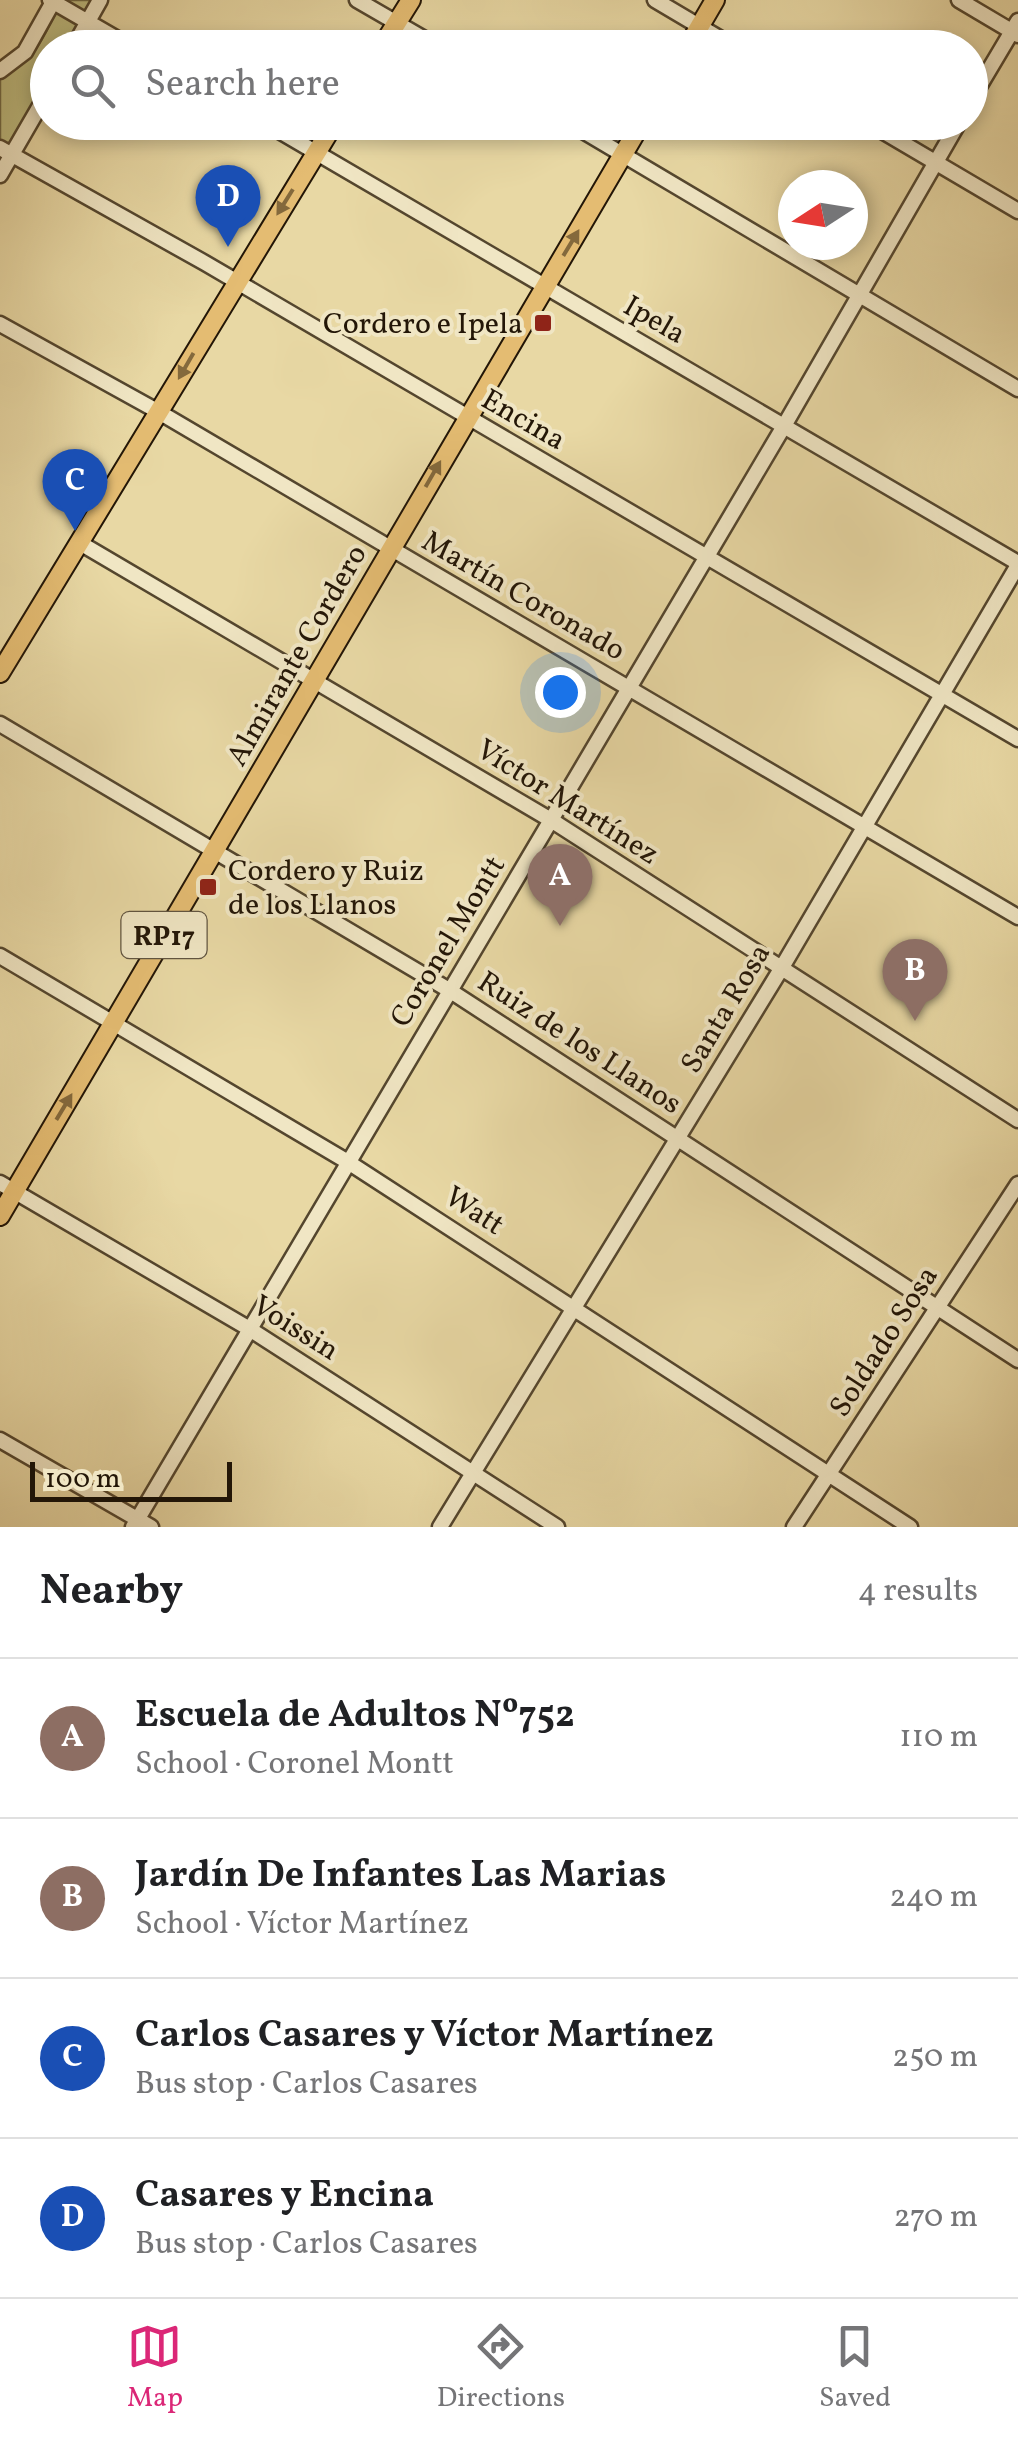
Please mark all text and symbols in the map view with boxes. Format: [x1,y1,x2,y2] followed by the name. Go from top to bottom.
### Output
[30,30,988,140] search box
[65,58,120,113] icon: search
[145,59,340,112] text: Search here
[196,164,260,247] pin: D
[778,170,868,260] north arrow
[277,188,294,216] one-way arrow
[562,229,579,257] one-way arrow
[615,286,693,355] street label: Ipela
[323,304,523,346] place label: Cordero e Ipela
[532,312,554,334] marker: Cordero e Ipela
[178,352,195,380] one-way arrow
[473,380,573,462] street label: Encina
[42,448,108,531] pin: C
[424,460,441,489] one-way arrow
[413,521,633,672] street label: Martín Coronado
[217,538,378,774] street label: Almirante Cordero
[535,667,586,718] your location
[468,730,666,876] street label: Víctor Martínez
[528,844,592,926] pin: A
[381,848,516,1036] street label: Coronel Montt
[228,851,424,927] place label: Cordero y Ruiz de los Llanos
[197,876,219,898] marker: Cordero y Ruiz de los Llanos
[121,912,206,958] road number: RP17
[671,936,782,1082] street label: Santa Rosa
[882,938,948,1021] pin: B
[469,962,689,1126] street label: Ruiz de los Llanos
[55,1093,72,1121] one-way arrow
[436,1177,512,1247] street label: Watt
[820,1258,949,1426] street label: Soldado Sosa
[243,1286,346,1372] street label: Voissin
[30,1457,232,1502] scale bar
[45,1460,120,1499] text: 100 m
[40,1563,183,1622] text: Nearby
[858,1570,978,1614] text: 4 results
[135,1690,575,1743] text: Escuela de Adultos Nº752
[61,1716,84,1760] text: A
[899,1716,978,1760] text: 110 m
[135,1743,454,1787] text: School · Coronel Montt
[135,1850,666,1903] text: Jardín De Infantes Las Marias
[62,1876,83,1920] text: B
[889,1876,978,1920] text: 240 m
[135,1903,469,1947] text: School · Víctor Martínez
[135,2010,714,2063] text: Carlos Casares y Víctor Martínez
[62,2036,83,2080] text: C
[892,2036,978,2080] text: 250 m
[135,2063,478,2107] text: Bus stop · Carlos Casares
[135,2170,434,2223] text: Casares y Encina
[61,2196,84,2240] text: D
[893,2196,978,2240] text: 270 m
[135,2223,478,2267] text: Bus stop · Carlos Casares
[127,2319,183,2418] tab: Map
[437,2319,565,2418] tab: Directions
[819,2319,891,2418] tab: Saved

